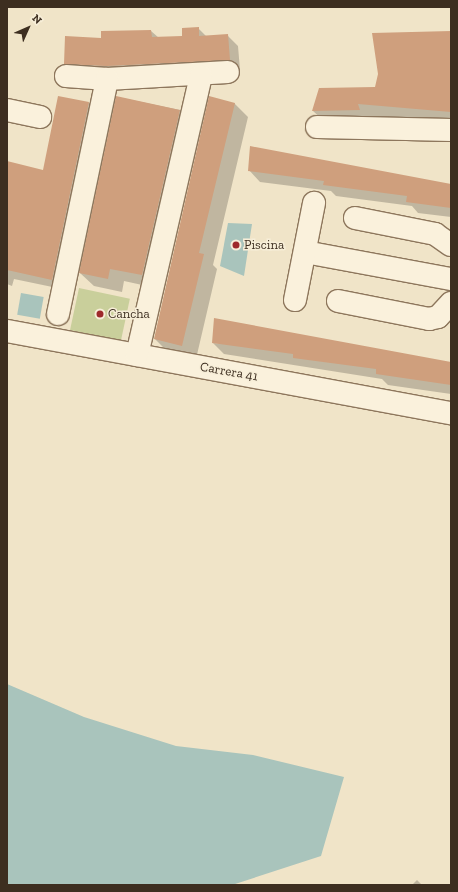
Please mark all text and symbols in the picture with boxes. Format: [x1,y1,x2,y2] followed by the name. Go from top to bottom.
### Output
[8,8,48,48] north arrow
[29,12,44,27] text: N
[244,237,284,253] place label: Piscina
[231,240,241,250] marker: Piscina
[108,306,150,322] place label: Cancha
[95,309,105,319] marker: Cancha
[199,359,259,385] street label: Carrera 41

